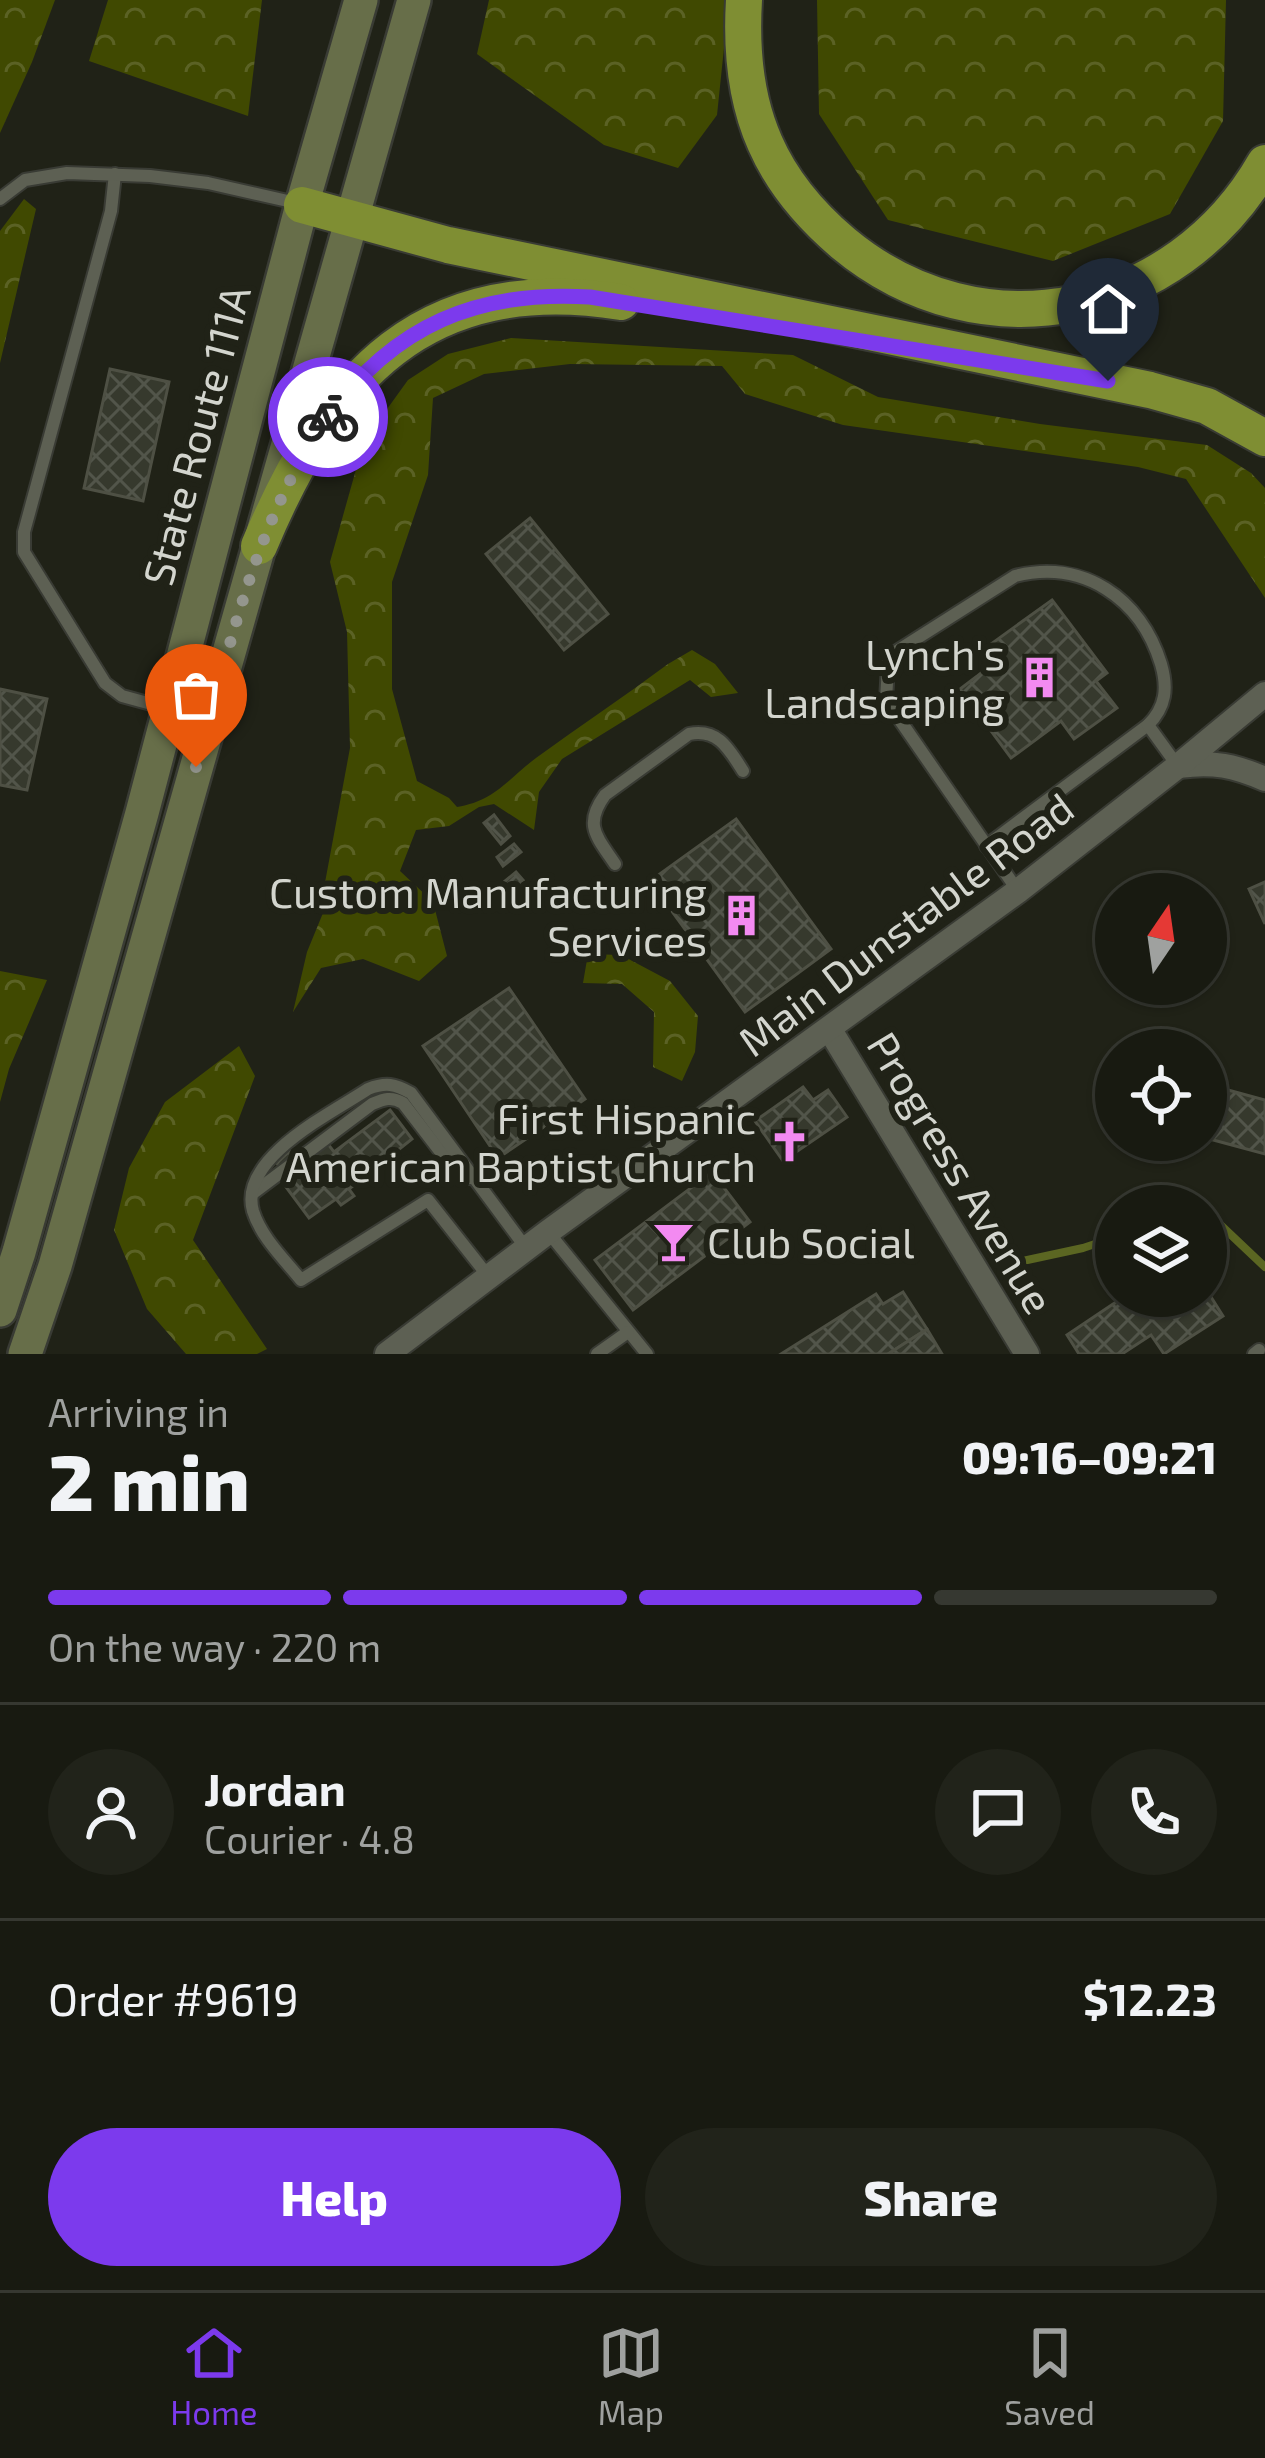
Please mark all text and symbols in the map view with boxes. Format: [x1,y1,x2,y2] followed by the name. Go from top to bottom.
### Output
[1057,258,1159,381] pin
[1075,276,1141,342] icon: home
[131,280,259,590] street label: State Route 111A
[268,357,388,477] courier
[295,384,361,450] icon: bike
[764,628,1005,726] place label: Lynch's Landscaping
[145,644,247,767] pin
[1016,654,1062,700] building icon: Lynch's Landscaping
[163,662,229,728] icon: bag
[728,781,1082,1065] street label: Main Dunstable Road
[269,866,707,964] place label: Custom Manufacturing Services
[1095,873,1227,1005] north arrow
[1095,873,1227,1317] map controls
[718,892,764,938] building icon: Custom Manufacturing Services
[858,1022,1066,1322] street label: Progress Avenue
[1095,1029,1227,1161] button: locate
[286,1092,756,1190] place label: First Hispanic American Baptist Church
[767,1118,813,1164] church icon: First Hispanic American Baptist Church
[1095,1185,1227,1317] button: layers
[707,1216,915,1266] place label: Club Social
[650,1218,696,1264] bar icon: Club Social
[48,1388,229,1435] text: Arriving in
[962,1429,1217,1483] text: 09:16–09:21
[48,1433,250,1527] text: 2 min
[48,1623,381,1670] text: On the way · 220 m
[48,1749,174,1875] button: person
[935,1749,1061,1875] button: chat
[1091,1749,1217,1875] button: phone
[204,1761,346,1815] text: Jordan
[204,1815,415,1862] text: Courier · 4.8
[48,1971,299,2025] text: Order #9619
[1083,1971,1217,2025] text: $12.23
[48,2128,621,2266] button: Help
[645,2128,1217,2266] button: Share
[170,2320,258,2432] tab: Home
[598,2320,664,2432] tab: Map
[1004,2320,1095,2432] tab: Saved

